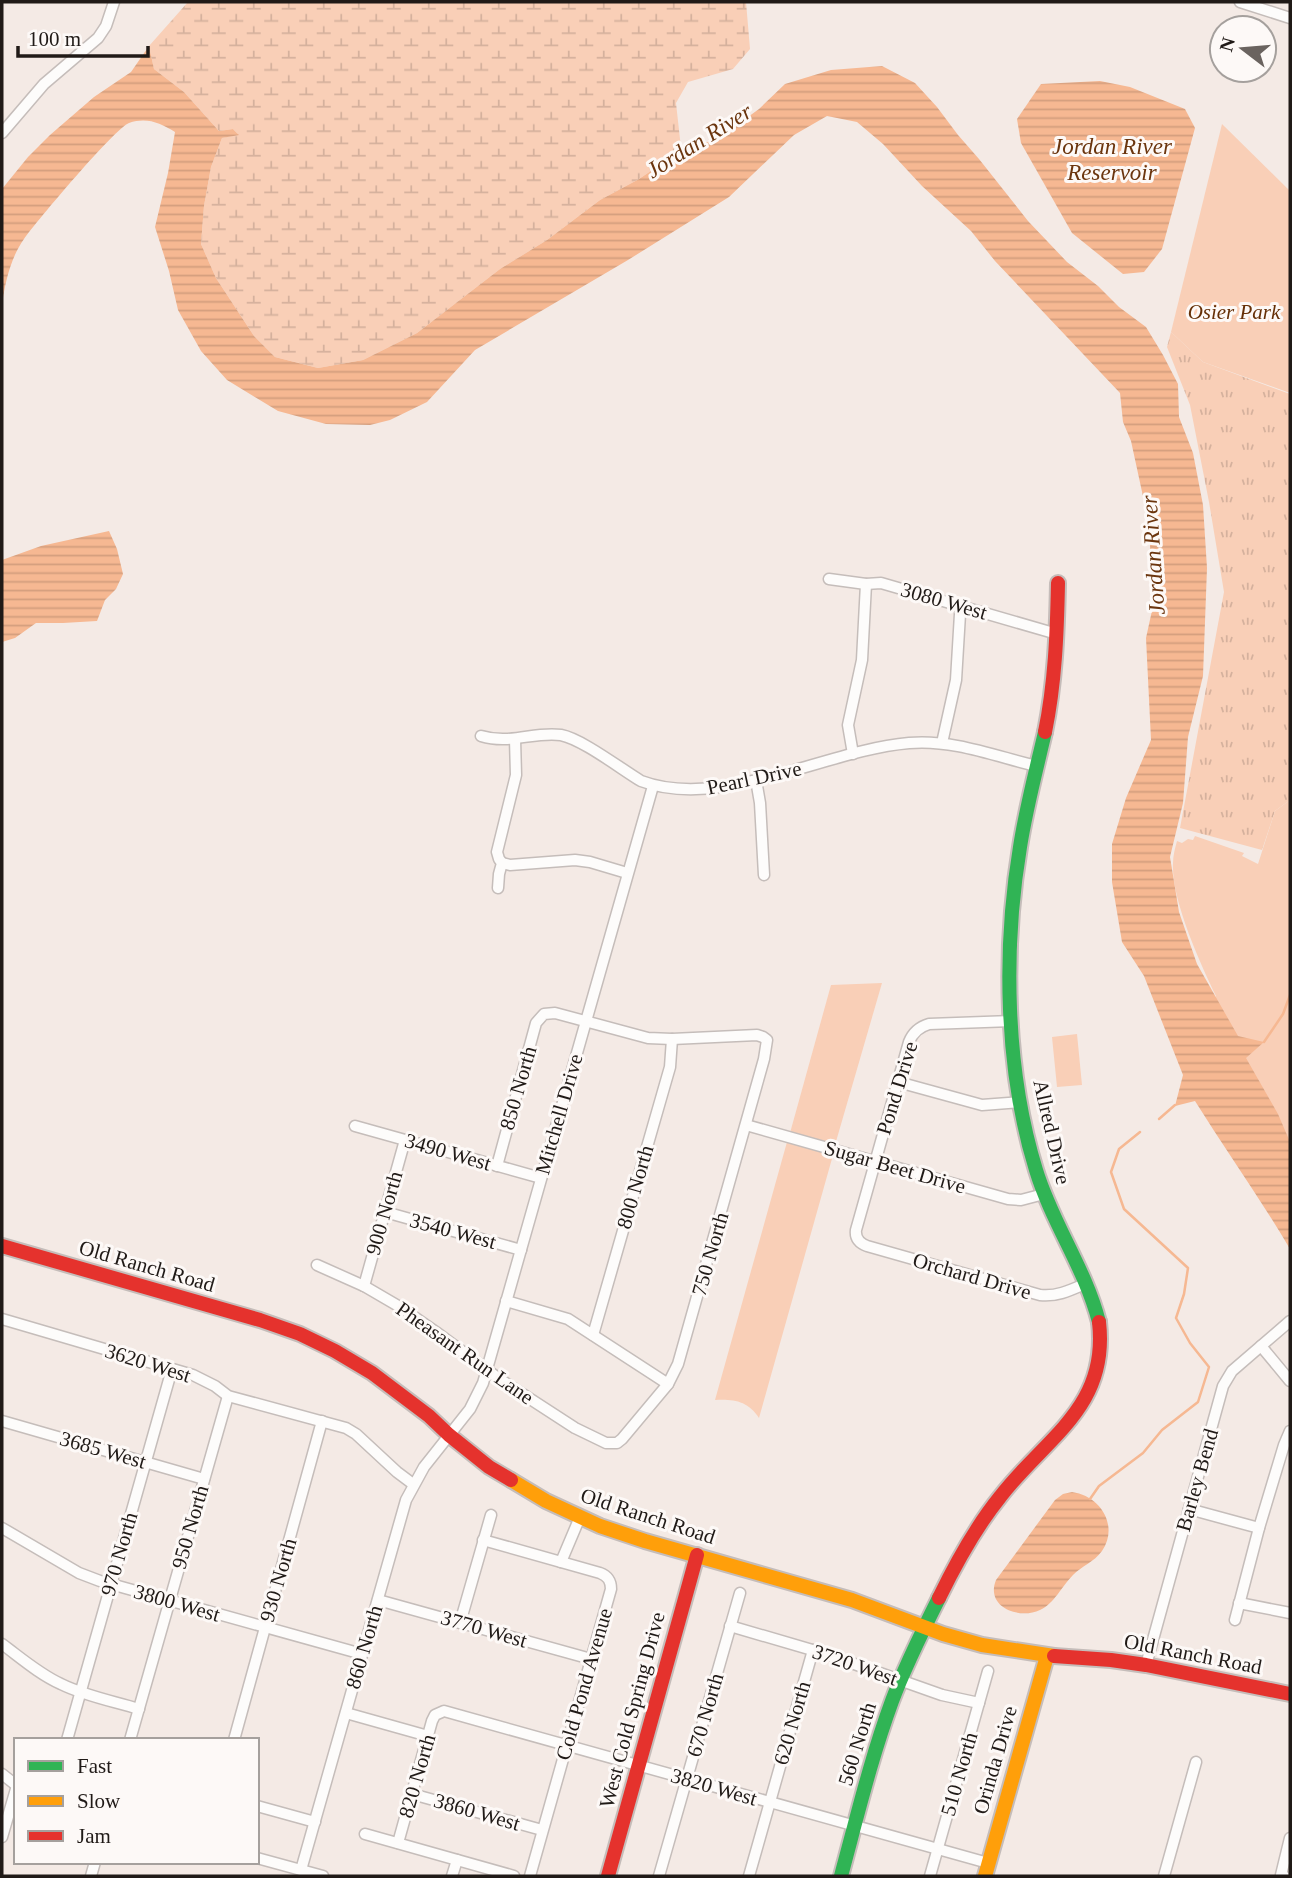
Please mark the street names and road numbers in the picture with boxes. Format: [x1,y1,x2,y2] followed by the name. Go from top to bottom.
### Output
[898,577,990,625] street label: 3080 West
[704,756,804,800] street label: Pearl Drive
[871,1038,923,1138] street label: Pond Drive
[495,1043,541,1133] street label: 850 North
[530,1051,588,1177] street label: Mitchell Drive
[1028,1077,1076,1187] street label: Allred Drive
[402,1128,494,1176] street label: 3490 West
[822,1135,968,1199] street label: Sugar Beet Drive
[612,1142,658,1232] street label: 800 North
[361,1168,407,1258] street label: 900 North
[407,1208,499,1254] street label: 3540 West
[687,1209,733,1299] street label: 750 North
[76,1235,218,1297] street label: Old Ranch Road
[910,1248,1034,1304] street label: Orchard Drive
[392,1297,538,1409] street label: Pheasant Run Lane
[102,1339,194,1387] street label: 3620 West
[1171,1425,1223,1534] street label: Barley Bend
[57,1426,149,1474] street label: 3685 West
[167,1482,213,1572] street label: 950 North
[578,1483,719,1549] street label: Old Ranch Road
[96,1509,142,1599] street label: 970 North
[255,1535,301,1625] street label: 930 North
[131,1579,223,1627] street label: 3800 West
[341,1602,387,1692] street label: 860 North
[438,1605,530,1653] street label: 3770 West
[551,1605,617,1763] street label: Cold Pond Avenue
[594,1609,670,1811] street label: West Cold Spring Drive
[1122,1629,1264,1679] street label: Old Ranch Road
[809,1639,901,1691] street label: 3720 West
[682,1670,728,1760] street label: 670 North
[769,1678,815,1768] street label: 620 North
[833,1699,881,1789] street label: 560 North
[968,1703,1022,1817] street label: Orinda Drive
[936,1729,982,1819] street label: 510 North
[394,1731,440,1821] street label: 820 North
[668,1763,760,1811] street label: 3820 West
[431,1788,523,1836] street label: 3860 West

